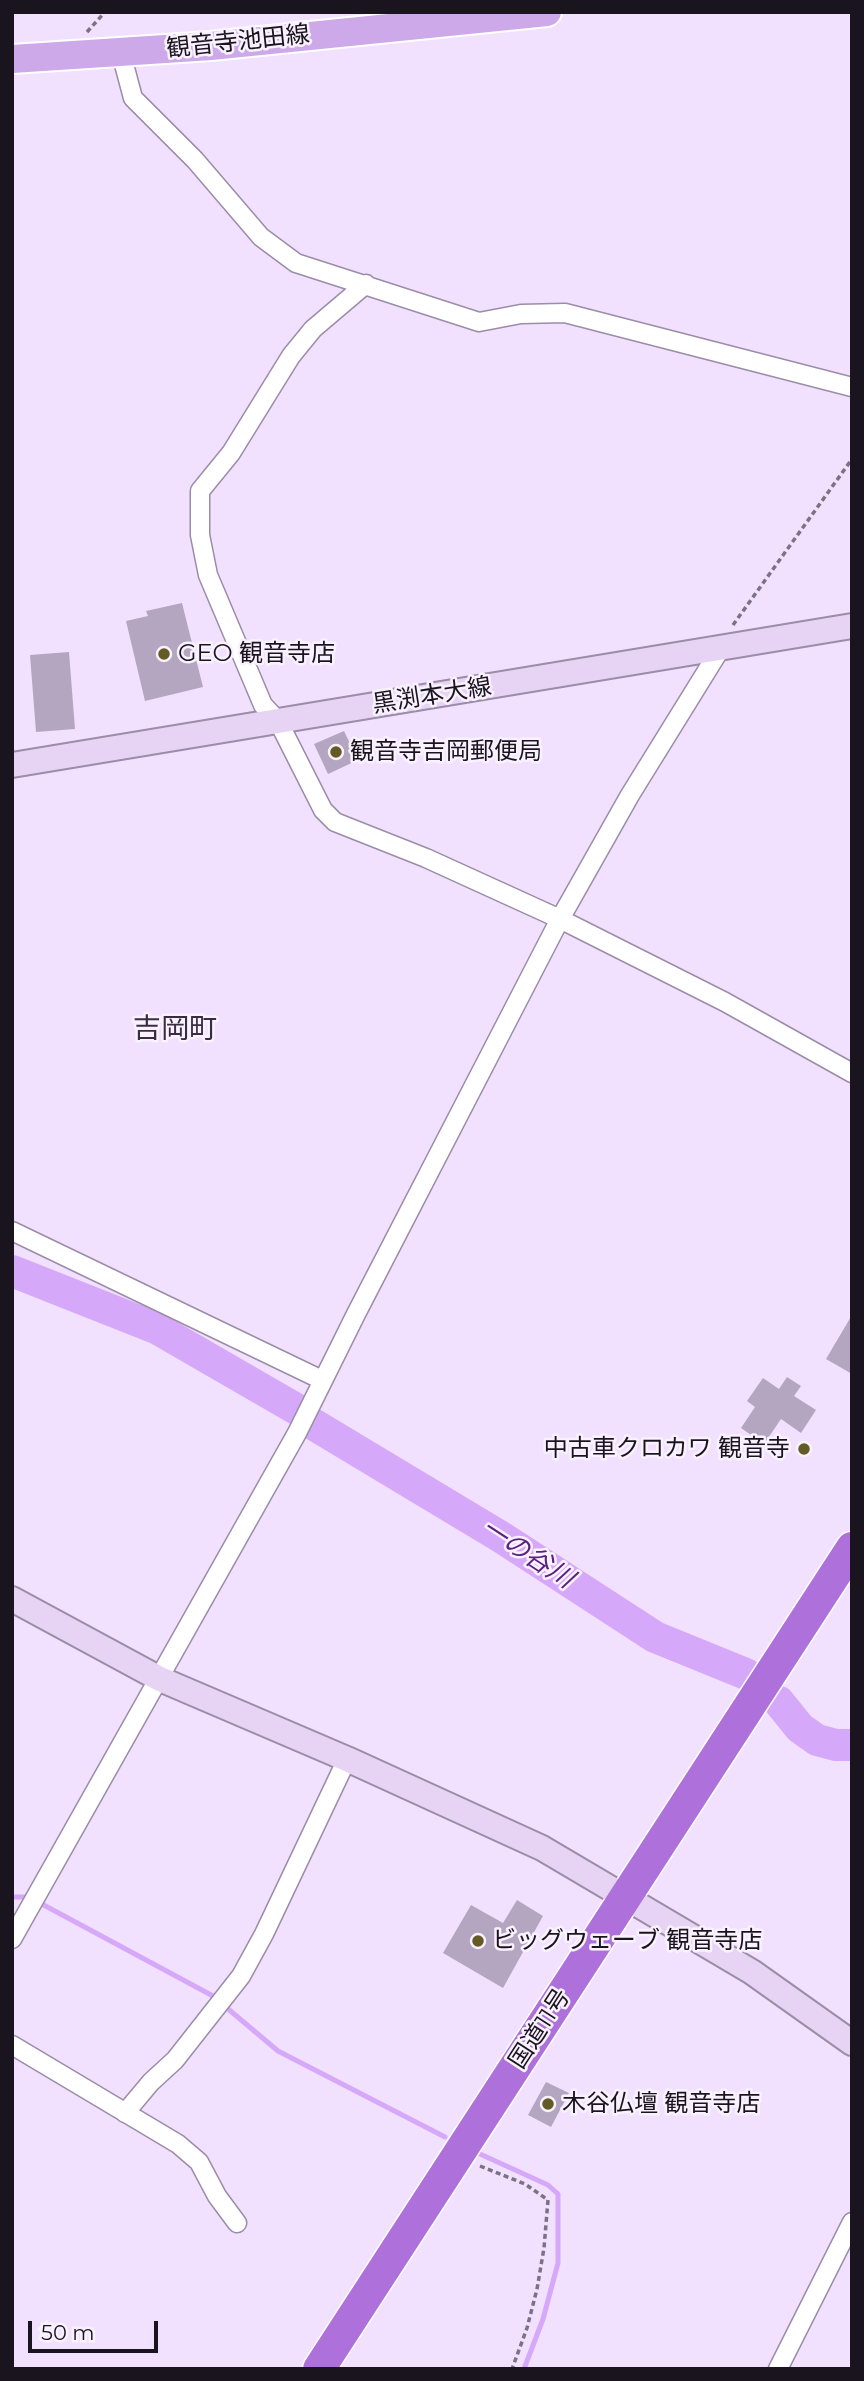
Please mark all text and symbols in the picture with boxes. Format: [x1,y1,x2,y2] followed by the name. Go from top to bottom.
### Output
[165,20,311,64] street label: 観音寺池田線
[178,640,335,668] place label: GEO 観音寺店
[156,646,172,662] marker: GEO 観音寺店
[370,672,494,720] street label: 黒渕本大線
[350,738,542,766] place label: 観音寺吉岡郵便局
[328,744,344,760] marker: 観音寺吉岡郵便局
[133,1013,217,1047] district label: 吉岡町
[544,1435,790,1463] place label: 中古車クロカワ 観音寺
[796,1441,812,1457] marker: 中古車クロカワ 観音寺
[475,1513,579,1595] water label: 一の谷川
[492,1927,762,1955] place label: ビッグウェーブ 観音寺店
[470,1933,486,1949] marker: ビッグウェーブ 観音寺店
[504,1984,576,2074] street label: 国道11号
[562,2090,760,2118] place label: 木谷仏壇 観音寺店
[540,2096,556,2112] marker: 木谷仏壇 観音寺店
[32,2308,161,2352] scale bar
[41,2320,95,2345] text: 50 m

